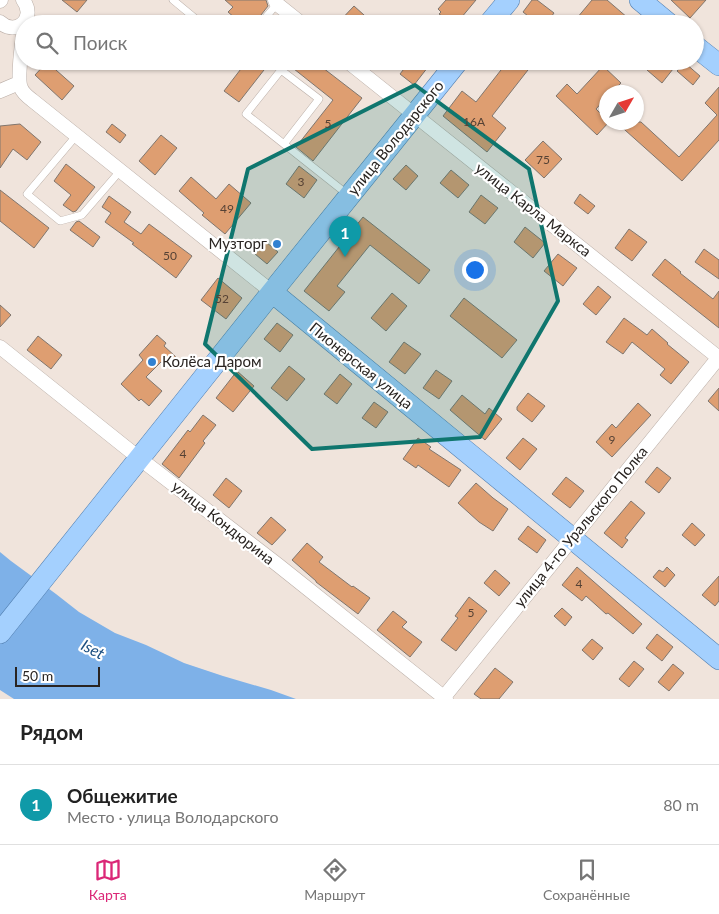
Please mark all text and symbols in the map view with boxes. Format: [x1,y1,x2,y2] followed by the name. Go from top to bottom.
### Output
[15,15,704,70] search box
[33,29,61,57] icon: search
[73,31,127,54] text: Поиск
[343,76,447,198] street label: улица Володарского
[599,85,644,130] north arrow
[463,114,486,129] house number: 16А
[325,116,332,131] house number: 5
[536,152,550,167] house number: 75
[472,158,595,260] street label: улица Карла Маркса
[298,174,305,189] house number: 3
[220,201,234,216] house number: 49
[329,216,361,257] pin: 1
[209,234,267,252] place label: Музторг
[271,238,283,250] marker: Музторг
[163,248,177,263] house number: 50
[462,257,488,283] your location
[215,291,229,306] house number: 52
[306,318,417,412] street label: Пионерская улица
[162,352,262,370] place label: Колёса Даром
[146,356,158,368] marker: Колёса Даром
[609,432,616,447] house number: 9
[510,443,652,611] street label: улица 4-го Уральского Полка
[180,446,187,461] house number: 4
[169,477,278,568] street label: улица Кондюрина
[576,577,582,591] house number: 4
[468,605,475,620] house number: 5
[78,635,108,663] water label: Iset
[15,664,100,687] scale bar
[22,667,53,684] text: 50 m
[20,719,83,744] text: Рядом
[67,784,178,807] text: Общежитие
[31,795,41,814] text: 1
[663,795,699,814] text: 80 m
[67,807,279,826] text: Место · улица Володарского
[89,856,127,903] tab: Карта
[304,856,365,903] tab: Маршрут
[543,856,630,903] tab: Сохранённые

